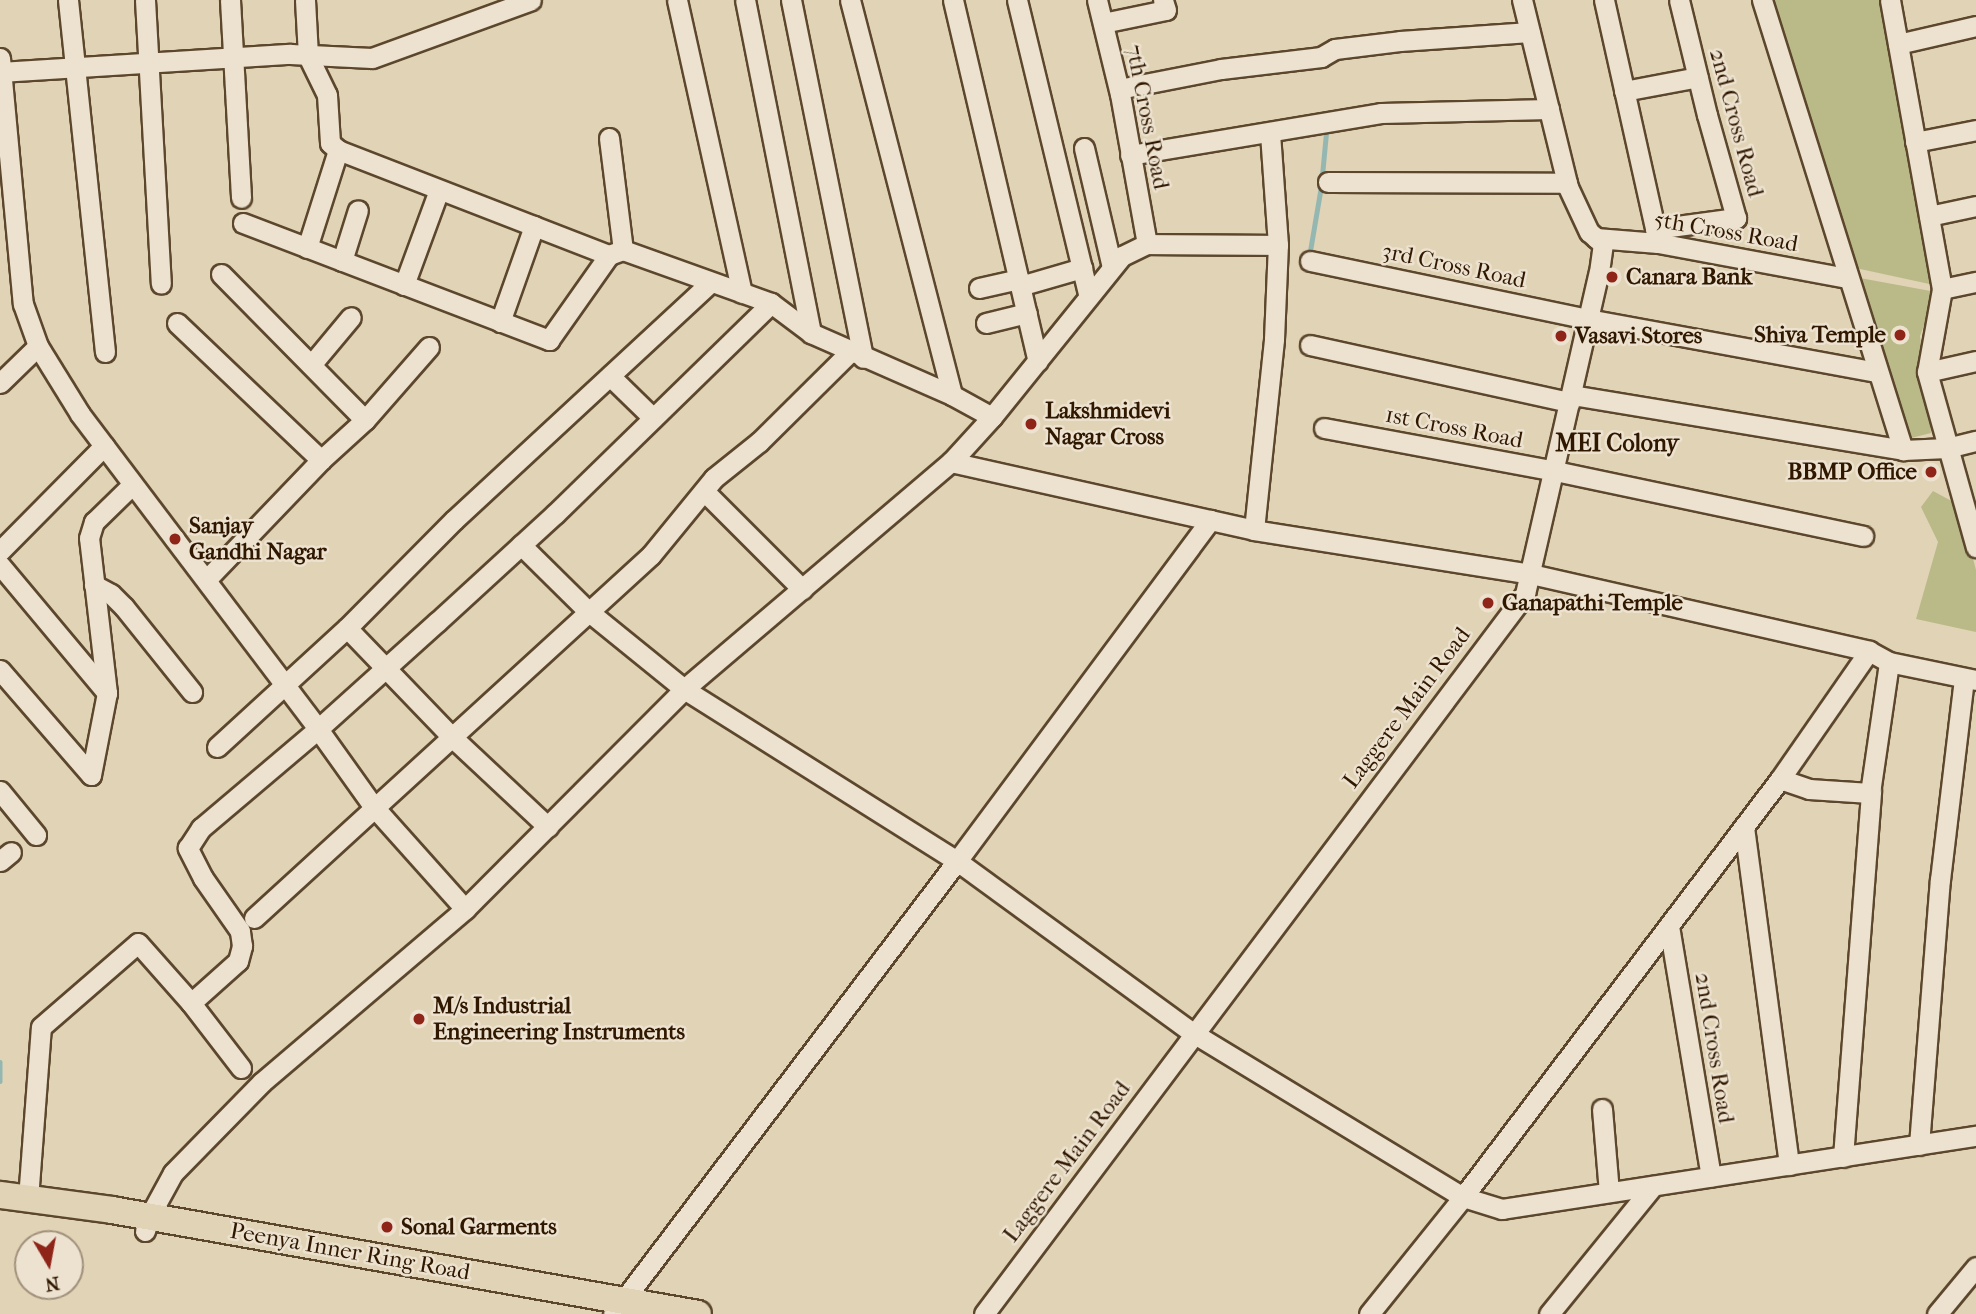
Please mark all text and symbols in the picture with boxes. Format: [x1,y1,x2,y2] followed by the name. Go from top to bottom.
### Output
[1119,42,1175,192] street label: 7th Cross Road
[1703,46,1769,200] street label: 2nd Cross Road
[1652,206,1800,258] street label: 5th Cross Road
[1380,237,1528,295] street label: 3rd Cross Road
[1626,263,1752,291] place label: Canara Bank
[1604,269,1620,285] marker: Canara Bank
[1754,321,1886,349] place label: Shiva Temple
[1575,322,1702,350] place label: Vasavi Stores
[1892,327,1908,343] marker: Shiva Temple
[1553,328,1569,344] marker: Vasavi Stores
[1045,397,1170,451] place label: Lakshmidevi Nagar Cross
[1383,401,1525,455] street label: 1st Cross Road
[1023,416,1039,432] marker: Lakshmidevi Nagar Cross
[1555,430,1679,458] district label: MEI Colony
[1788,458,1917,486] place label: BBMP Office
[1923,464,1939,480] marker: BBMP Office
[189,512,327,566] place label: Sanjay Gandhi Nagar
[167,531,183,547] marker: Sanjay Gandhi Nagar
[1502,589,1683,617] place label: Ganapathi Temple
[1480,595,1496,611] marker: Ganapathi Temple
[1337,622,1477,794] street label: Laggere Main Road
[1688,971,1740,1125] street label: 2nd Cross Road
[433,992,685,1046] place label: M/s Industrial Engineering Instruments
[411,1011,427,1027] marker: M/s Industrial Engineering Instruments
[997,1076,1137,1248] street label: Laggere Main Road
[401,1213,557,1241] place label: Sonal Garments
[228,1217,472,1287] street label: Peenya Inner Ring Road
[379,1219,395,1235] marker: Sonal Garments
[14,1230,84,1300] north arrow
[43,1272,61,1296] text: N

